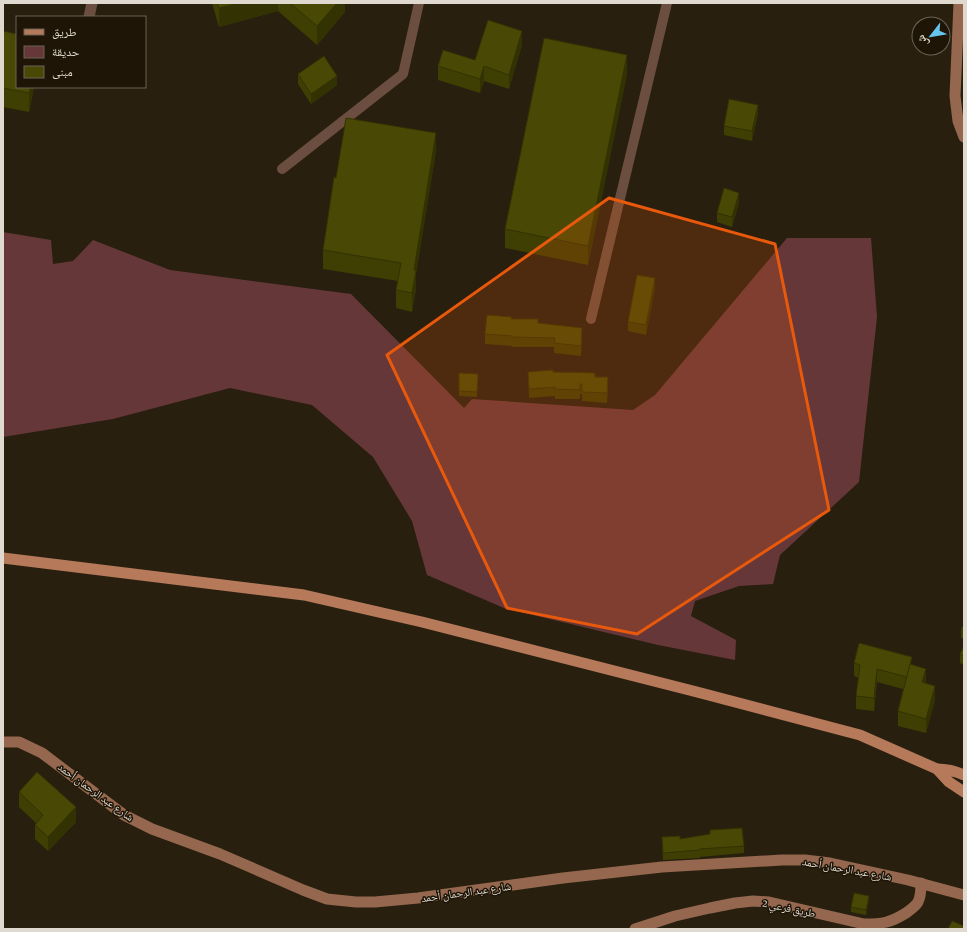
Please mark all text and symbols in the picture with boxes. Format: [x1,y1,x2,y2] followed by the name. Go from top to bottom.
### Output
[16,16,146,88] legend
[911,16,951,56] north arrow
[52,25,77,39] text: طريق
[914,32,932,49] text: ش
[52,45,80,59] text: حديقة
[52,65,73,79] text: مبنى
[55,760,137,824] street label: شارع عبد الرحمان أحمد
[801,854,893,884] street label: شارع عبد الرحمان أحمد
[420,879,512,905] street label: شارع عبد الرحمان أحمد
[761,897,817,922] street label: طريق فرعي 2

